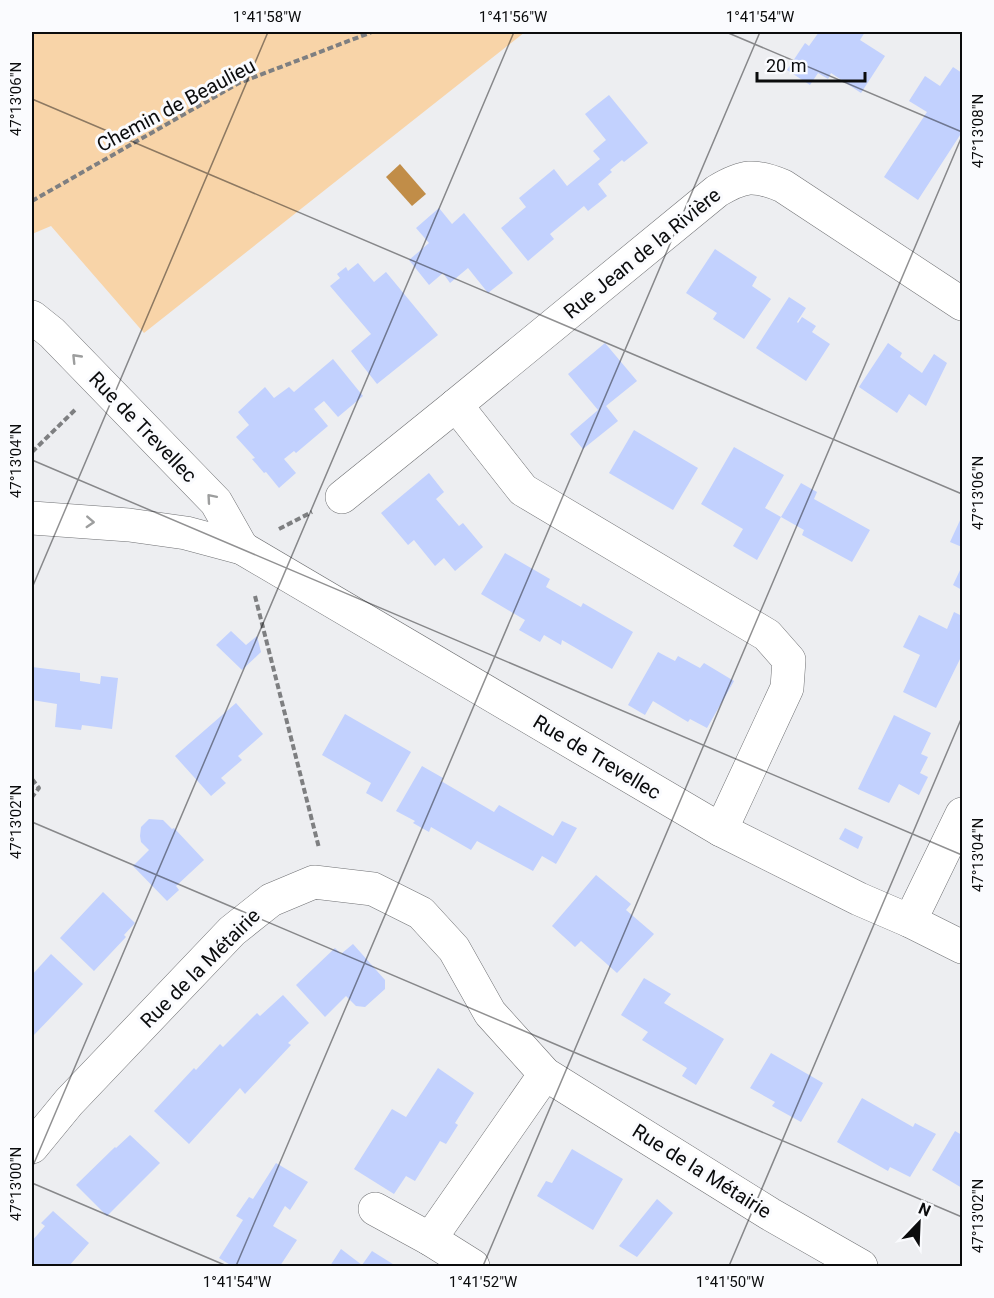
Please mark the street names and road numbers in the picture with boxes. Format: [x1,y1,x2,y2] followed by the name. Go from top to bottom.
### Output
[93,53,259,157] street label: Chemin de Beaulieu
[559,182,725,324] street label: Rue Jean de la Rivière
[84,367,202,487] street label: Rue de Trevellec
[529,709,665,805] street label: Rue de Trevellec
[135,903,265,1033] street label: Rue de la Métairie
[628,1119,776,1223] street label: Rue de la Métairie

